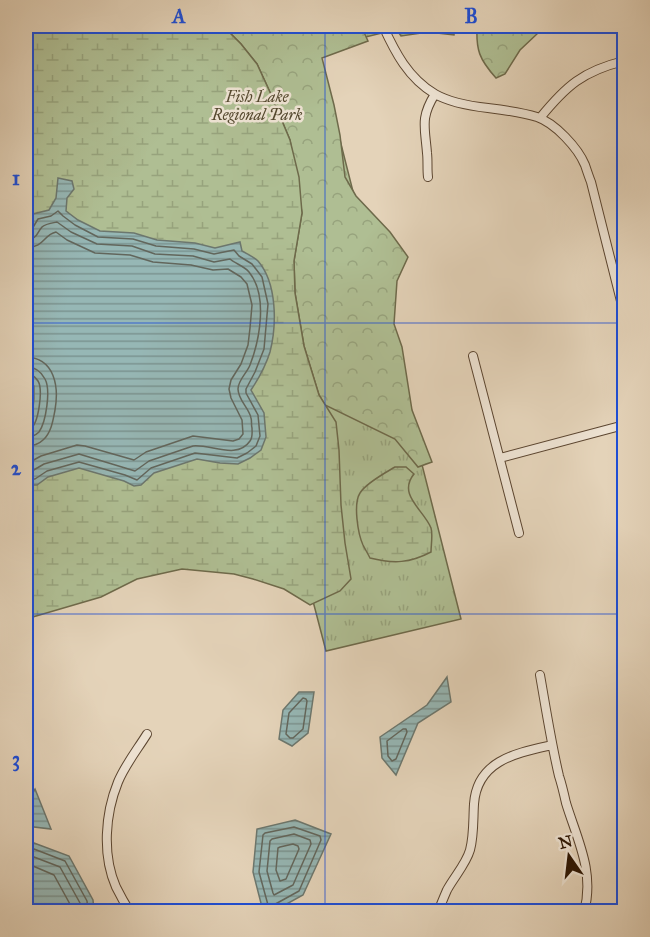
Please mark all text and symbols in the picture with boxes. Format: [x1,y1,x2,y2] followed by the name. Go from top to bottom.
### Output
[170,4,186,28] text: A
[464,4,478,28] text: B
[211,87,302,124] park label: Fish Lake Regional Park
[12,166,20,190] text: 1
[11,456,22,480] text: 2
[12,747,20,772] text: 3
[539,826,599,886] north arrow
[557,831,575,853] text: N

